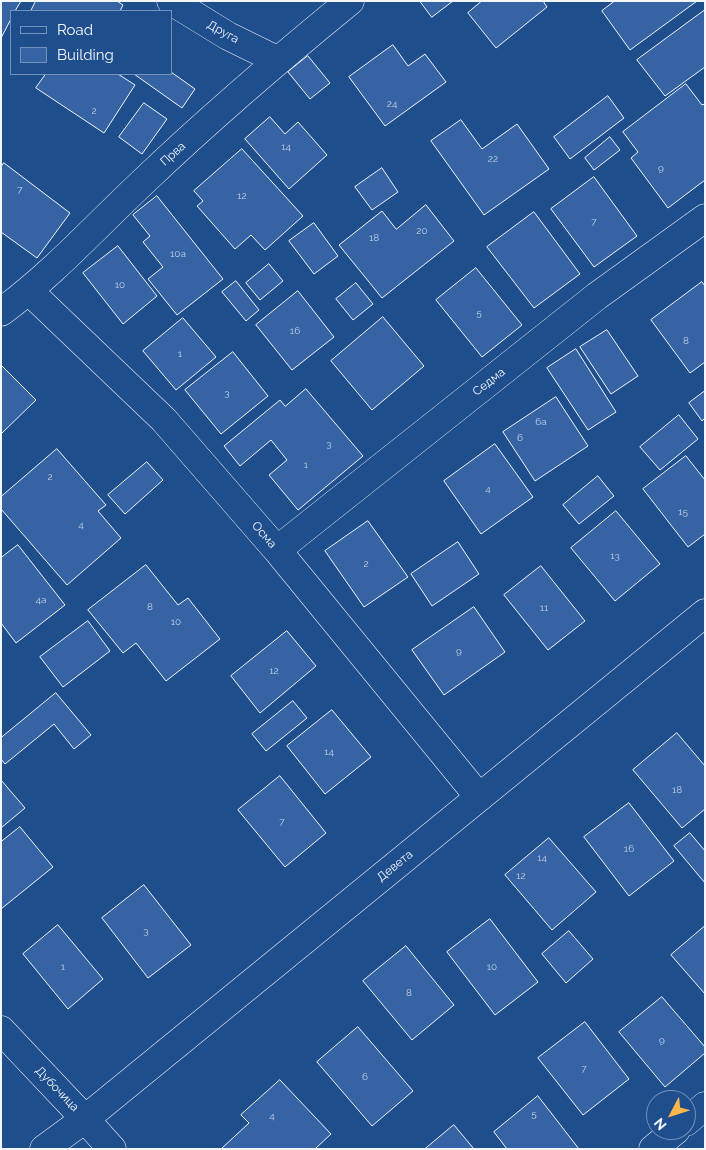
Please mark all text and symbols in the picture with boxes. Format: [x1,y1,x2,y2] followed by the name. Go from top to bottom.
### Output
[10,10,172,75] legend
[205,17,241,47] street label: Друга
[57,21,93,39] text: Road
[57,46,114,64] text: Building
[387,98,397,110] house number: 24
[91,105,97,117] house number: 2
[157,139,189,169] street label: Прва
[281,141,291,153] house number: 14
[488,153,498,165] house number: 22
[658,162,664,174] house number: 9
[17,184,23,196] house number: 7
[237,190,247,202] house number: 12
[591,216,597,228] house number: 7
[416,225,428,237] house number: 20
[369,232,379,244] house number: 18
[170,248,186,260] house number: 10a
[115,279,125,291] house number: 10
[476,307,482,319] house number: 5
[290,325,300,337] house number: 16
[683,335,689,347] house number: 8
[178,348,182,360] house number: 1
[470,365,508,399] street label: Седма
[224,387,230,399] house number: 3
[535,416,547,428] house number: 6a
[517,432,523,444] house number: 6
[326,438,332,450] house number: 3
[304,459,308,471] house number: 1
[47,471,53,483] house number: 2
[485,483,491,495] house number: 4
[678,506,688,518] house number: 15
[78,519,84,531] house number: 4
[249,519,279,551] street label: Осма
[610,550,620,562] house number: 13
[363,558,369,570] house number: 2
[36,594,46,606] house number: 4a
[147,601,153,613] house number: 8
[540,602,548,614] house number: 11
[171,616,181,628] house number: 10
[456,645,462,657] house number: 9
[269,665,279,677] house number: 12
[324,746,334,758] house number: 14
[672,784,682,796] house number: 18
[279,816,285,828] house number: 7
[624,843,634,855] house number: 16
[374,847,416,885] street label: Девета
[537,852,547,864] house number: 14
[516,870,526,882] house number: 12
[143,925,149,937] house number: 3
[61,961,65,973] house number: 1
[487,961,497,973] house number: 10
[406,987,412,999] house number: 8
[659,1034,665,1046] house number: 9
[581,1063,587,1075] house number: 7
[32,1064,82,1114] street label: Дубочица
[362,1071,368,1083] house number: 6
[646,1090,696,1140] north arrow
[531,1108,537,1120] house number: 5
[269,1110,275,1122] house number: 4
[651,1115,670,1133] text: N

